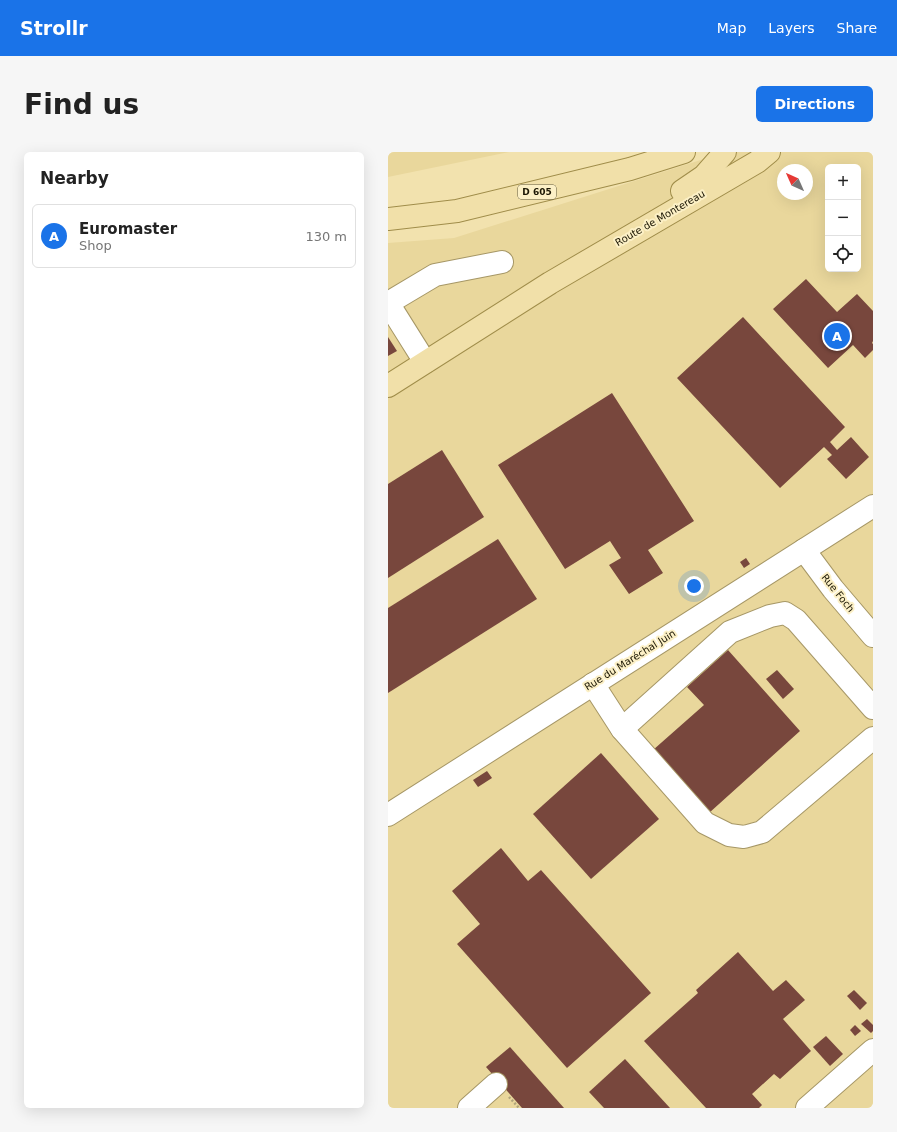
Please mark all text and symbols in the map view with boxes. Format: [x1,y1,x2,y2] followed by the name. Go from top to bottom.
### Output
[20,17,88,39] text: Strollr
[717,20,746,36] text: Map
[768,20,815,36] text: Layers
[837,20,877,36] text: Share
[756,86,873,122] button: Directions
[24,88,139,121] text: Find us
[777,164,813,200] north arrow
[825,164,861,272] map controls
[825,164,861,200] button: +
[40,168,109,188] text: Nearby
[518,185,556,199] road number: D 605
[613,188,707,248] street label: Route de Montereau
[825,200,861,236] button: −
[79,220,177,238] text: Euromaster
[49,229,59,244] text: A
[305,229,347,244] text: 130 m
[825,236,861,272] button: locate
[79,238,112,253] text: Shop
[824,321,850,351] pin: A
[819,572,857,614] street label: Rue Foch
[684,576,704,596] your location
[582,627,678,693] street label: Rue du Maréchal Juin

